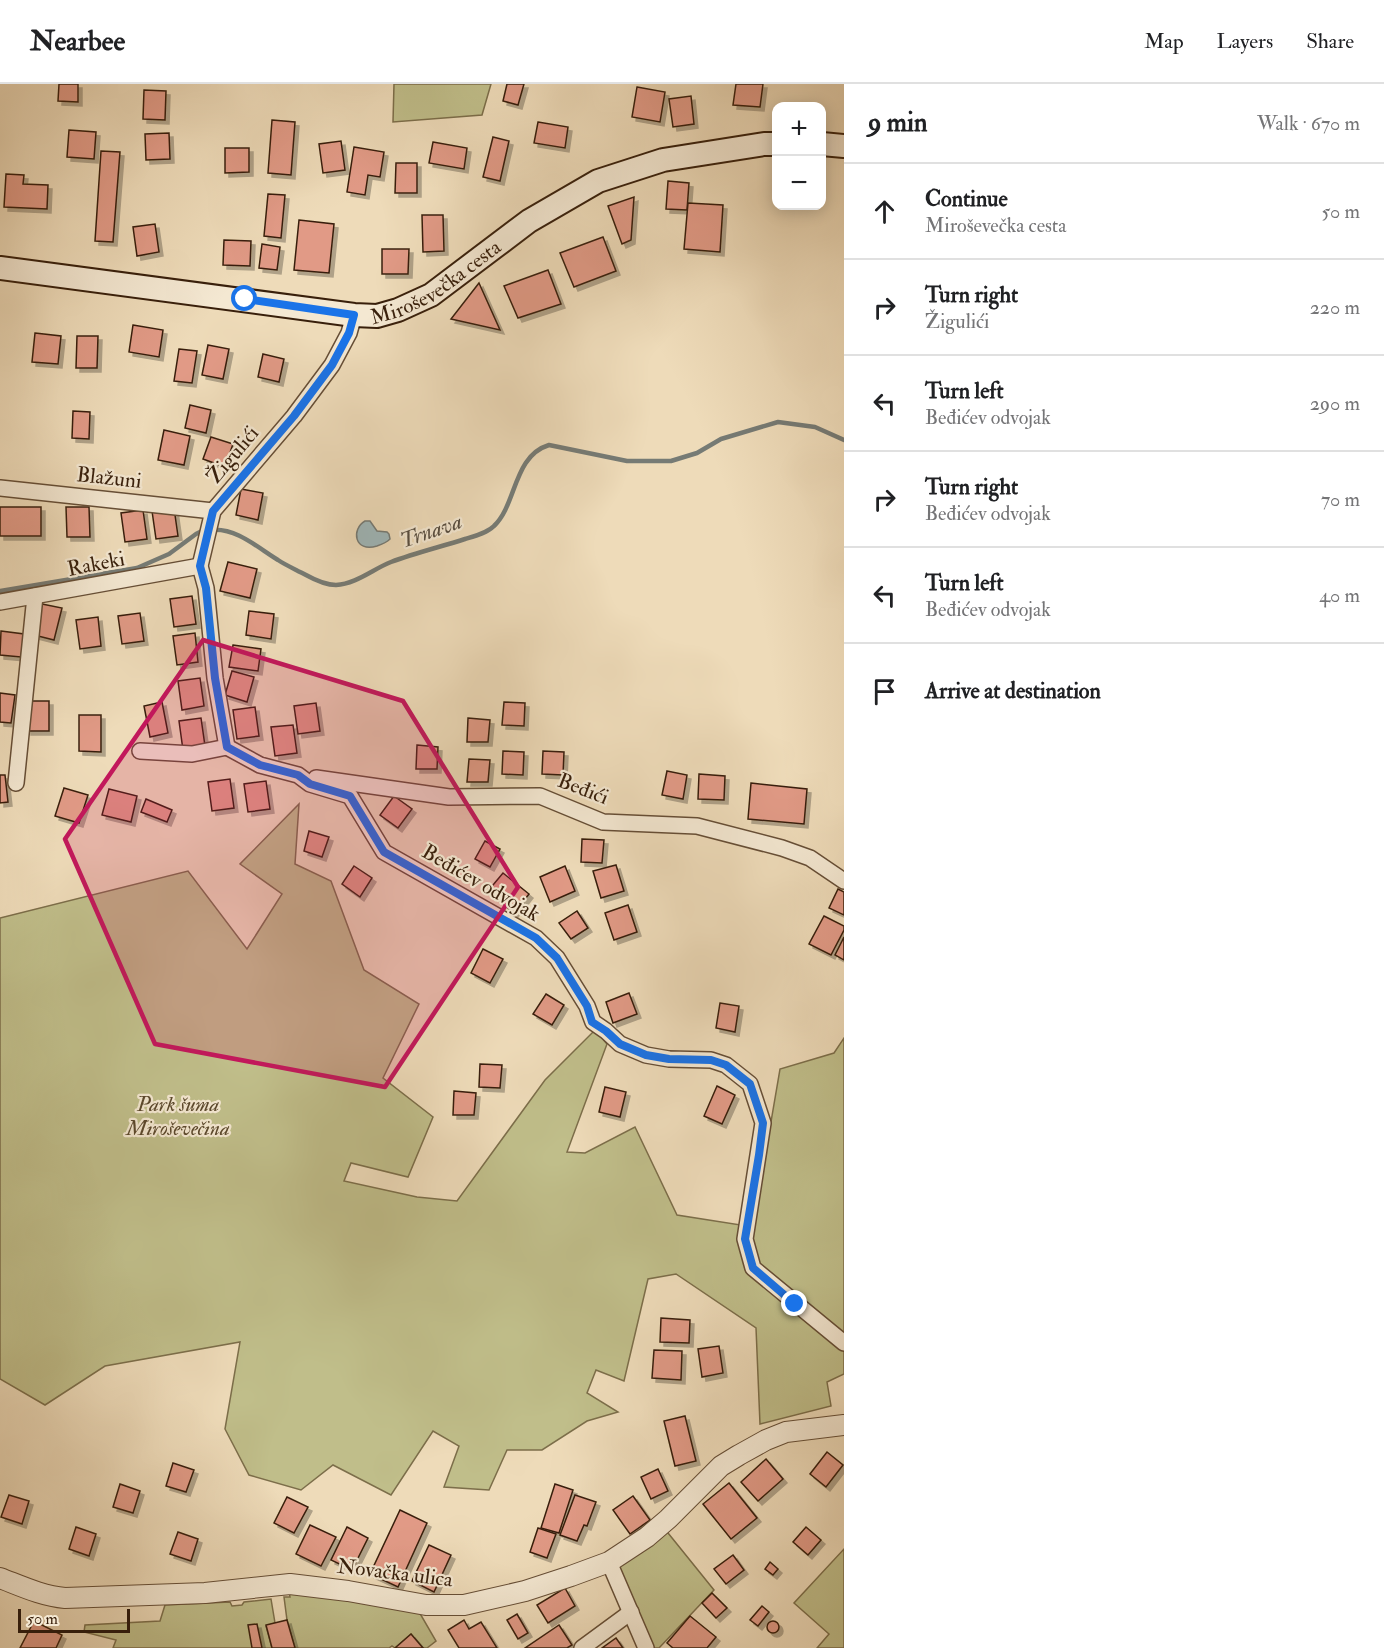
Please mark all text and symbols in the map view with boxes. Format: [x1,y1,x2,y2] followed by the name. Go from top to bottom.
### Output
[30,24,125,59] text: Nearbee
[1144,28,1184,55] text: Map
[1217,28,1273,55] text: Layers
[1306,28,1354,55] text: Share
[772,102,826,210] map controls
[772,102,826,156] button: +
[868,107,927,139] text: 9 min
[1257,111,1360,136] text: Walk · 670 m
[772,156,826,210] button: −
[925,185,1008,213] text: Continue
[868,195,901,228] icon: ahead
[1321,199,1360,224] text: 50 m
[925,213,1067,238] text: Miroševečka cesta
[367,233,507,331] street label: Miroševečka cesta
[925,281,1018,309] text: Turn right
[231,285,257,311] route start
[868,291,901,324] icon: right
[1310,295,1360,320] text: 220 m
[925,309,989,334] text: Žigulići
[925,377,1004,405] text: Turn left
[868,387,901,420] icon: left
[1310,391,1360,416] text: 290 m
[925,405,1051,430] text: Beđićev odvojak
[201,420,265,490] street label: Žigulići
[75,461,143,495] street label: Blažuni
[925,473,1018,501] text: Turn right
[868,483,901,516] icon: right
[1321,487,1360,512] text: 70 m
[925,501,1051,526] text: Beđićev odvojak
[396,507,466,555] water label: Trnava
[65,545,127,583] street label: Rakeki
[925,569,1004,597] text: Turn left
[868,579,901,612] icon: left
[1319,583,1360,608] text: 40 m
[925,597,1051,622] text: Beđićev odvojak
[868,675,901,708] icon: arrive
[925,677,1101,705] text: Arrive at destination
[554,767,613,811] street label: Beđići
[417,838,545,928] street label: Beđićev odvojak
[124,1091,230,1142] park label: Park šuma Miroševečina
[781,1290,807,1316] route end
[336,1553,455,1594] street label: Novačka ulica
[18,1606,130,1634] scale bar
[27,1609,58,1629] text: 50 m

